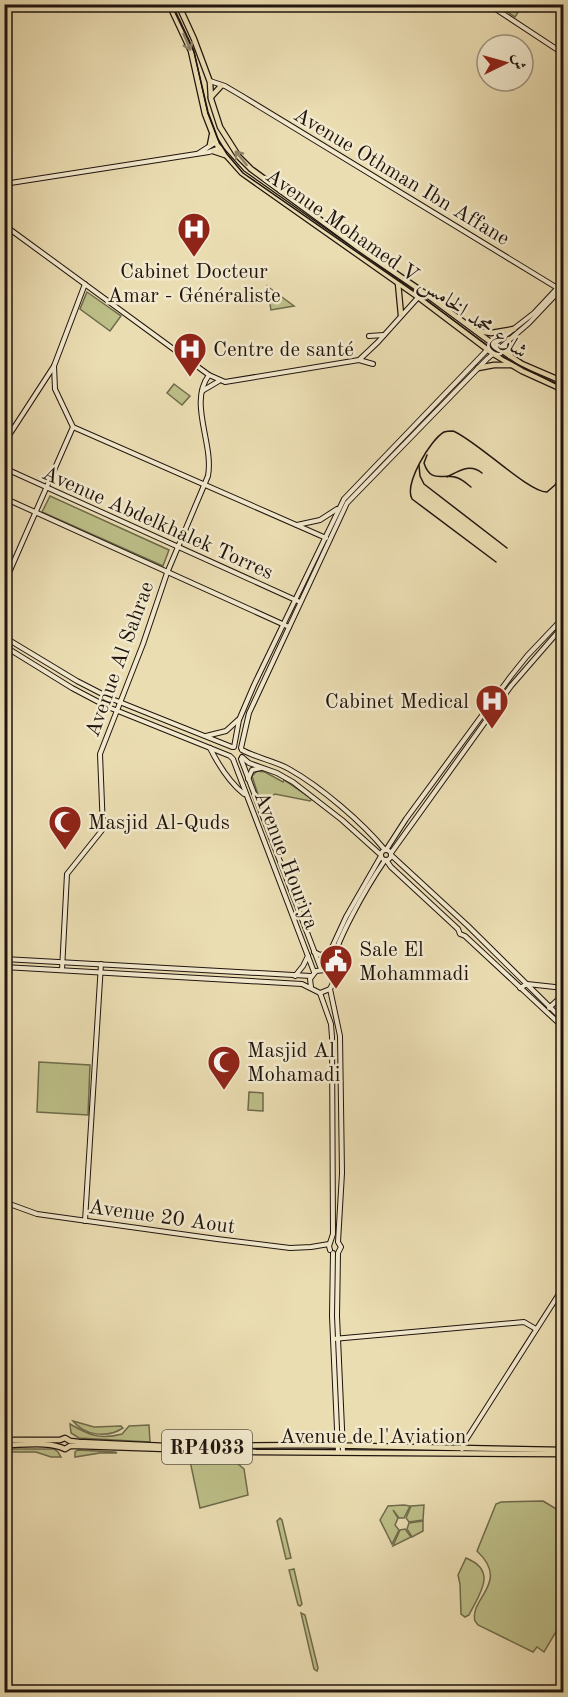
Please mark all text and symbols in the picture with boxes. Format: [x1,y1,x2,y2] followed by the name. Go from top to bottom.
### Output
[182,33,193,51] one-way arrow
[475,33,535,93] north arrow
[509,53,527,70] text: ش
[290,104,513,250] street label: Avenue Othman Ibn Affane
[234,150,247,166] one-way arrow
[258,165,531,368] street label: Avenue Mohamed V شارع محمد الخامس
[176,211,212,258] hospital icon: Cabinet Docteur Amar - Généraliste
[107,262,281,307] place label: Cabinet Docteur Amar - Généraliste
[172,331,208,378] hospital icon: Centre de santé
[213,340,354,361] place label: Centre de santé
[39,463,276,584] street label: Avenue Abdelkhalek Torres
[83,579,158,740] street label: Avenue Al Sahrae
[474,683,510,730] hospital icon: Cabinet Medical
[325,692,469,713] place label: Cabinet Medical
[250,789,322,932] street label: Avenue Houriya
[47,804,83,851] mosque icon: Masjid Al-Quds
[88,813,230,834] place label: Masjid Al-Quds
[359,940,469,985] place label: Sale El Mohammadi
[318,943,354,990] public building icon: Sale El Mohammadi
[247,1041,341,1086] place label: Masjid Al Mohamadi
[206,1044,242,1091] mosque icon: Masjid Al Mohamadi
[87,1197,236,1238] street label: Avenue 20 Aout
[280,1427,466,1448] street label: Avenue de l'Aviation
[162,1430,252,1464] road number: RP4033

